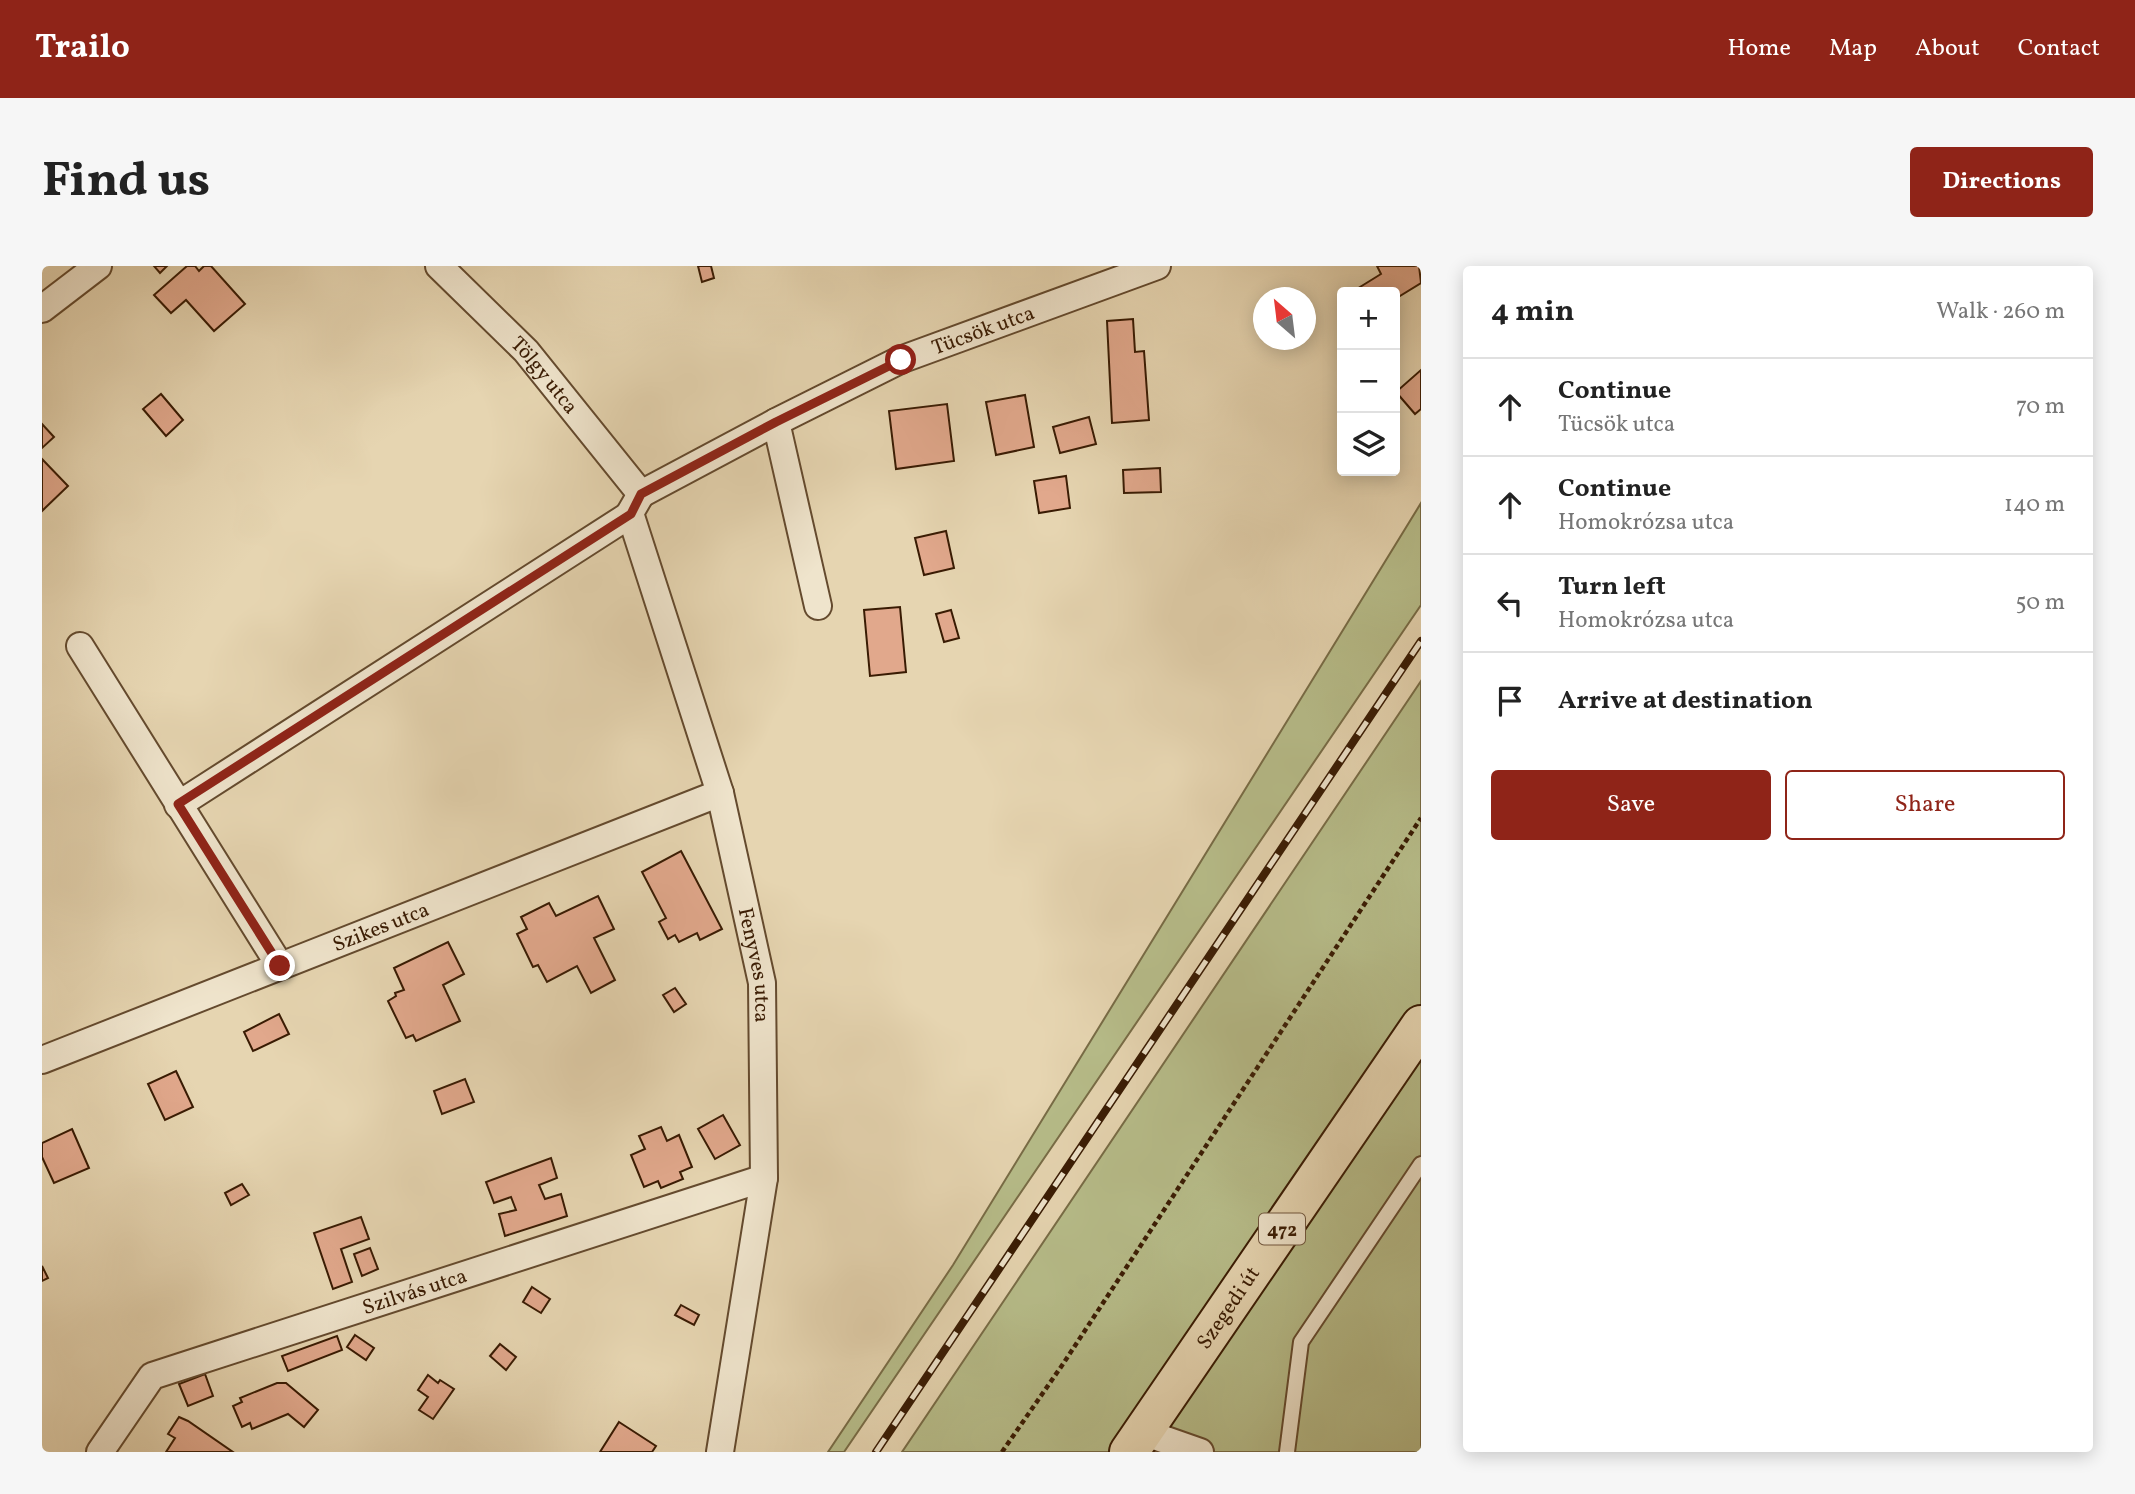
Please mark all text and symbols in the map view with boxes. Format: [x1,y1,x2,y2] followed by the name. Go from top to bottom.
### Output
[35,26,130,72] text: Trailo
[1727,32,1791,66] text: Home
[1829,32,1877,66] text: Map
[1915,32,1980,66] text: About
[2018,32,2100,66] text: Contact
[1910,147,2093,217] button: Directions
[42,148,210,217] text: Find us
[1253,287,1316,350] north arrow
[1337,287,1400,476] map controls
[1337,287,1400,350] button: +
[1491,291,1575,333] text: 4 min
[1936,296,2065,328] text: Walk · 260 m
[928,299,1039,363] street label: Tücsök utca
[503,331,584,421] street label: Tölgy utca
[885,344,916,375] route start
[1337,350,1400,413] button: −
[1558,373,1671,409] text: Continue
[1491,388,1529,426] icon: ahead
[2016,391,2065,423] text: 70 m
[1558,409,1675,441] text: Tücsök utca
[1337,413,1400,476] button: layers
[1558,471,1671,507] text: Continue
[1491,486,1529,524] icon: ahead
[2004,489,2065,521] text: 140 m
[1558,507,1734,539] text: Homokrózsa utca
[1558,569,1666,605] text: Turn left
[1491,584,1529,622] icon: left
[2016,587,2065,619] text: 50 m
[1558,605,1734,637] text: Homokrózsa utca
[1491,682,1529,720] icon: arrive
[1558,683,1813,719] text: Arrive at destination
[1491,770,1771,840] button: Save
[1785,770,2065,840] button: Share
[329,896,434,960] street label: Szikes utca
[730,905,775,1023] street label: Fenyves utca
[264,950,295,981] route end
[1259,1214,1305,1245] road number: 472
[1190,1261,1268,1356] street label: Szegedi út
[359,1262,471,1323] street label: Szilvás utca

